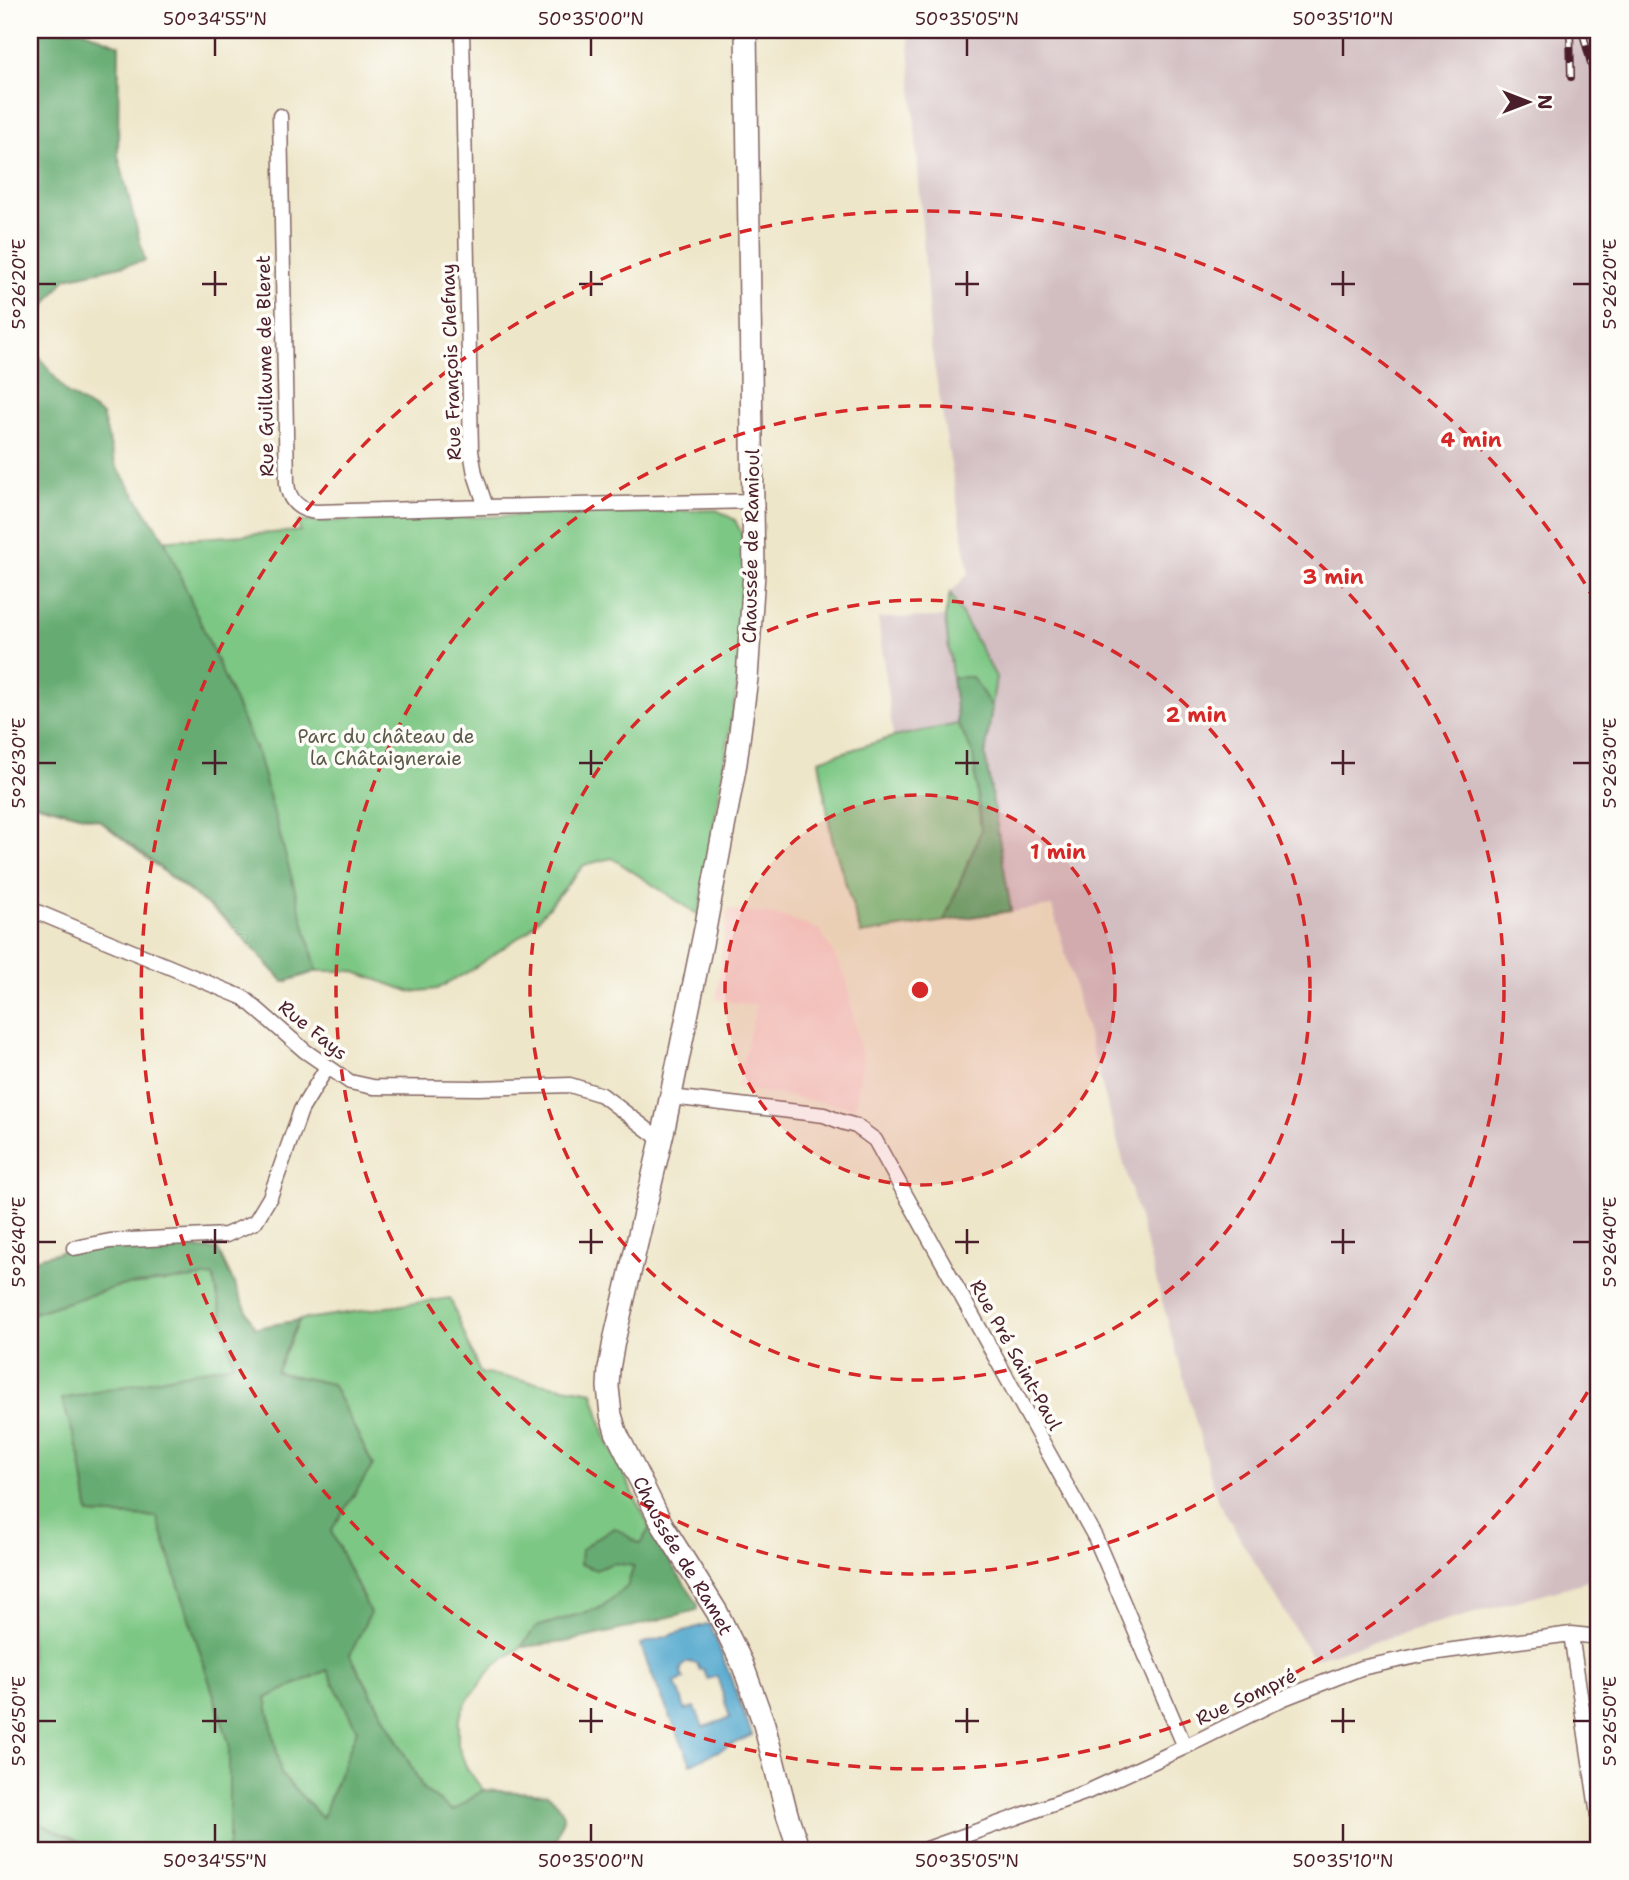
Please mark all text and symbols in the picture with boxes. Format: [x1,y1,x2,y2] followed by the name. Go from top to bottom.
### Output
[163,7,267,31] text: 50°34'55"N
[538,7,644,31] text: 50°35'00"N
[915,7,1019,31] text: 50°35'05"N
[1292,7,1394,31] text: 50°35'10"N
[1492,66,1562,136] north arrow
[1532,94,1557,110] text: N
[7,239,31,329] text: 5°26'20"E
[1598,239,1622,329] text: 5°26'20"E
[251,255,279,477] street label: Rue Guillaume de Bleret
[435,263,467,461] street label: Rue François Chefnay
[1440,426,1502,454] text: 4 min
[737,448,765,644] street label: Chaussée de Ramioul
[1302,563,1364,591] text: 3 min
[1165,701,1227,729] text: 2 min
[7,717,31,809] text: 5°26'30"E
[1598,717,1622,809] text: 5°26'30"E
[297,724,475,771] park label: Parc du château de la Châtaigneraie
[1030,838,1086,866] text: 1 min
[908,978,932,1002] centre of rings
[273,994,353,1066] street label: Rue Fays
[7,1196,31,1288] text: 5°26'40"E
[1598,1196,1622,1288] text: 5°26'40"E
[964,1275,1068,1435] street label: Rue Pré Saint-Paul
[628,1472,739,1639] street label: Chaussée de Ramet
[1192,1663,1300,1731] street label: Rue Sompré
[7,1676,31,1766] text: 5°26'50"E
[1598,1676,1622,1766] text: 5°26'50"E
[163,1849,267,1873] text: 50°34'55"N
[538,1849,644,1873] text: 50°35'00"N
[915,1849,1019,1873] text: 50°35'05"N
[1292,1849,1394,1873] text: 50°35'10"N

